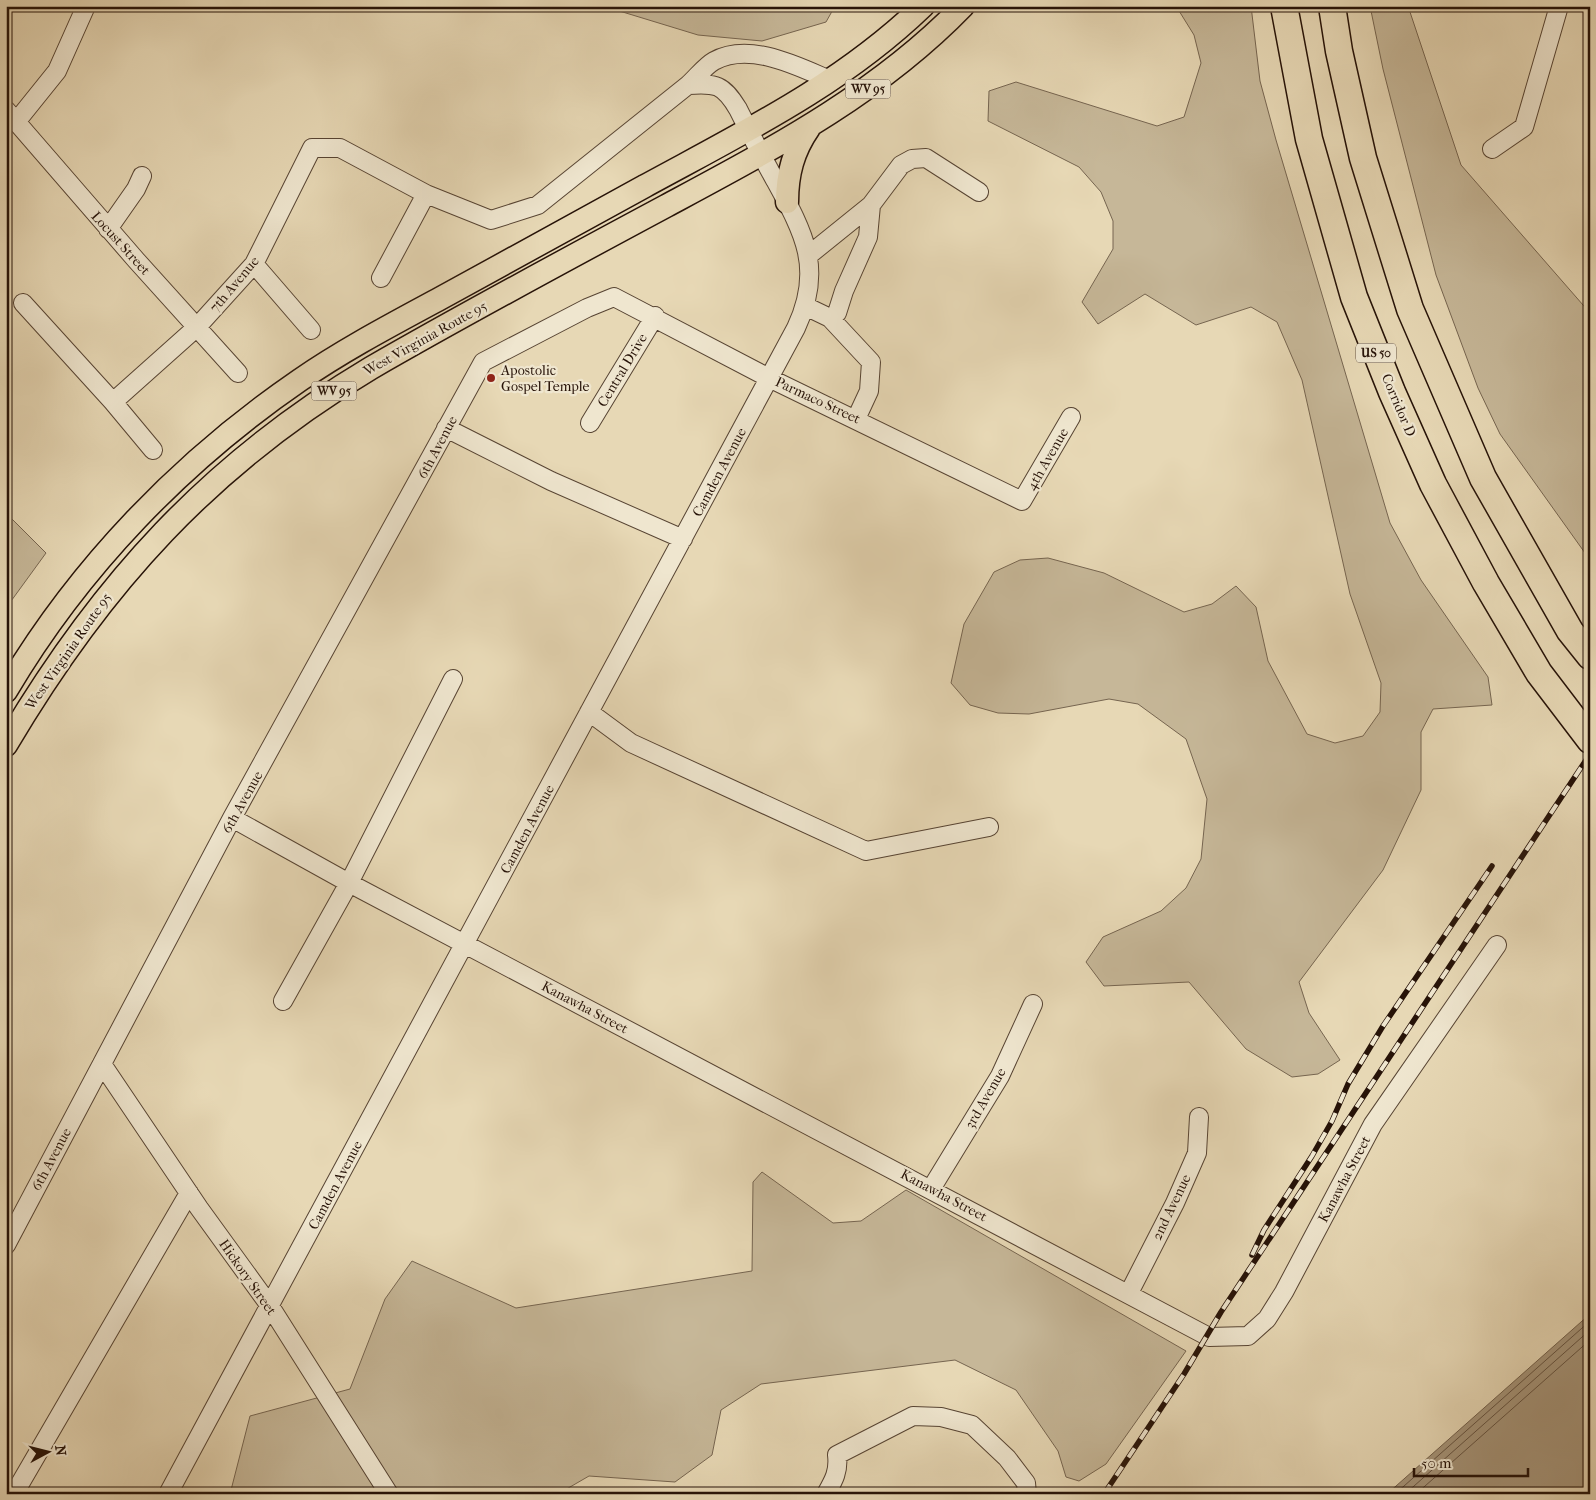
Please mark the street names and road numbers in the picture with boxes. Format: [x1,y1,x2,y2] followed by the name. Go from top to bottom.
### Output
[846,80,890,98] road number: WV 95
[88,208,154,279] street label: Locust Street
[206,253,263,316] street label: 7th Avenue
[360,297,490,380] street label: West Virginia Route 95
[594,330,651,410] street label: Central Drive
[1356,343,1396,362] road number: US 50
[1378,371,1420,439] street label: Corridor D
[772,373,863,428] street label: Parmaco Street
[312,382,356,401] road number: WV 95
[414,413,461,482] street label: 6th Avenue
[689,425,750,520] street label: Camden Avenue
[1023,425,1072,494] street label: 4th Avenue
[21,590,115,714] street label: West Virginia Route 95
[218,768,267,836] street label: 6th Avenue
[497,782,558,877] street label: Camden Avenue
[538,977,631,1037] street label: Kanawha Street
[961,1065,1010,1132] street label: 3rd Avenue
[28,1125,75,1194] street label: 6th Avenue
[1314,1133,1374,1226] street label: Kanawha Street
[305,1138,366,1233] street label: Camden Avenue
[897,1165,990,1225] street label: Kanawha Street
[1148,1171,1195,1243] street label: 2nd Avenue
[215,1236,280,1318] street label: Hickory Street

